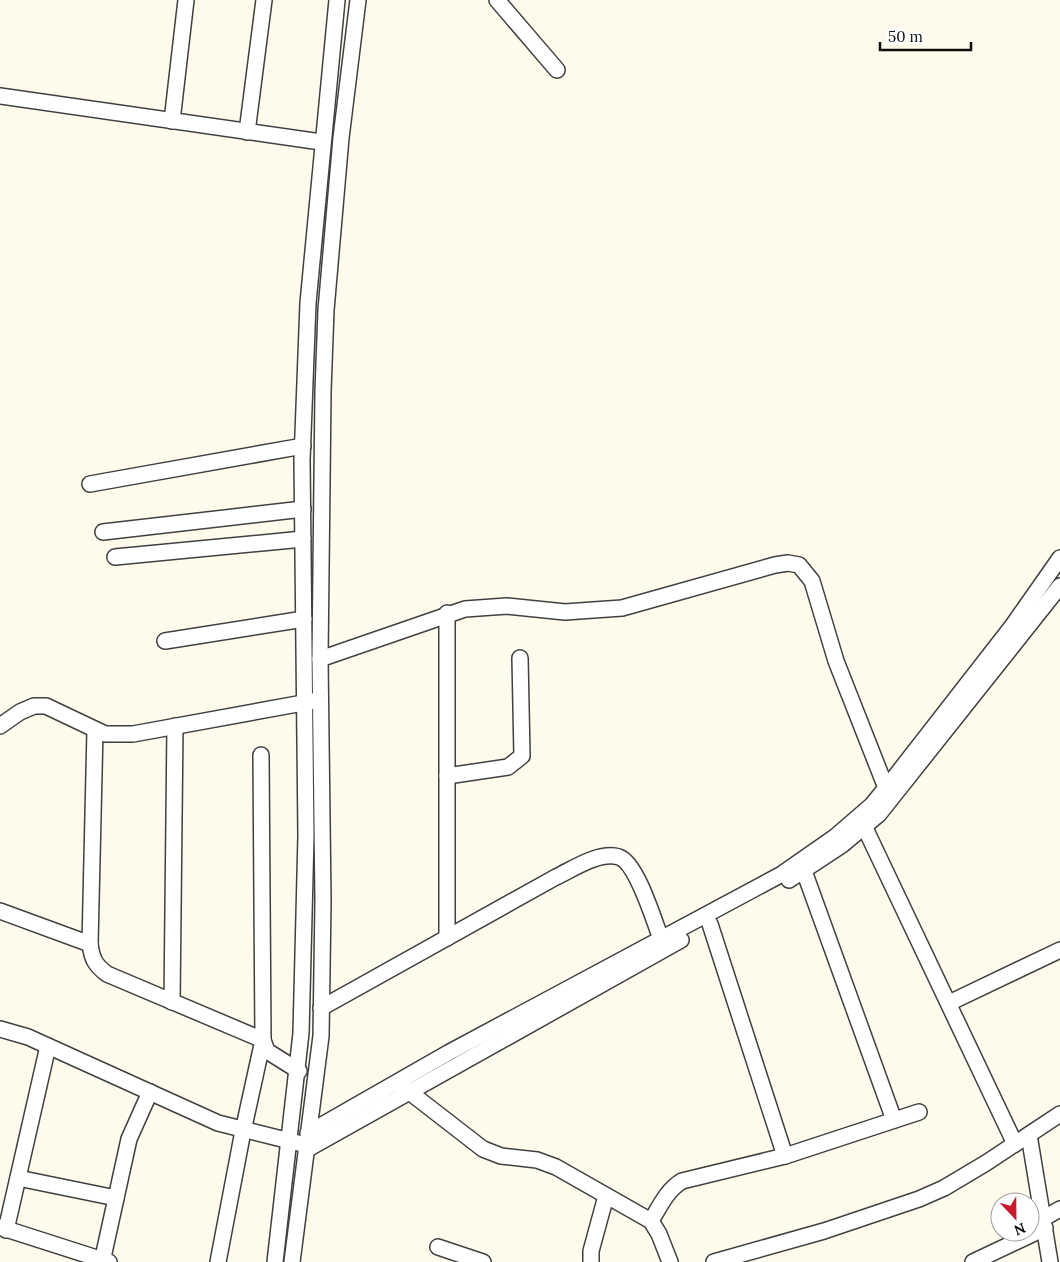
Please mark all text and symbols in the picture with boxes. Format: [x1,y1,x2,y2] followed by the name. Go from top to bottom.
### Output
[880,20,971,52] scale bar
[888,27,923,46] text: 50 m
[990,1192,1040,1242] north arrow
[1011,1219,1028,1239] text: N

